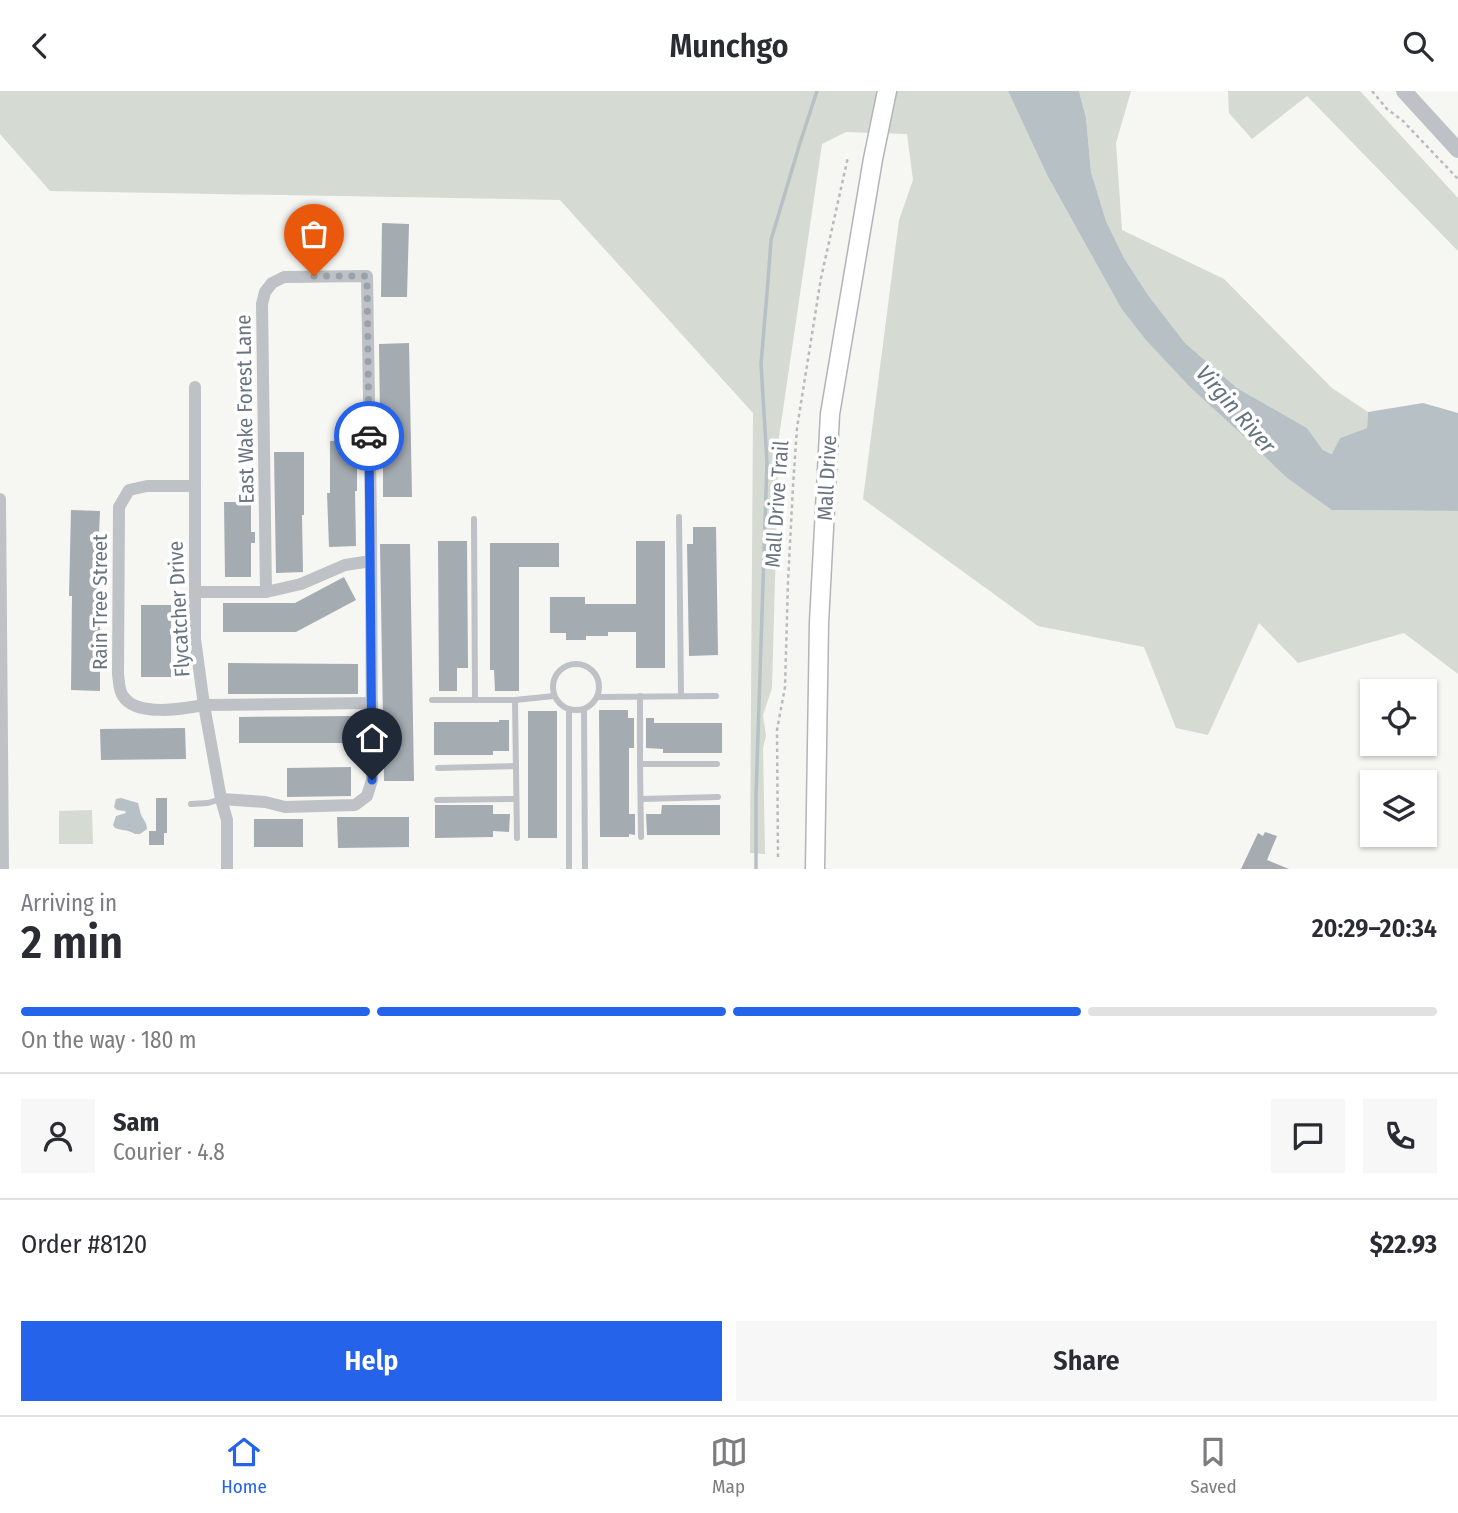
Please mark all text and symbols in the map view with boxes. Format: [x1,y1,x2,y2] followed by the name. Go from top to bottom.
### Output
[21,27,59,65] icon: back
[669,27,789,65] text: Munchgo
[1399,27,1437,65] icon: search
[284,204,344,276] pin
[295,215,333,253] icon: bag
[230,314,260,504] street label: East Wake Forest Lane
[1190,359,1282,459] water label: Virgin River
[334,401,404,471] courier
[350,417,388,455] icon: car
[812,435,842,521] street label: Mall Drive
[760,439,794,568] street label: Mall Drive Trail
[87,534,113,670] street label: Rain Tree Street
[162,540,196,678] street label: Flycatcher Drive
[1360,679,1437,847] map controls
[1360,679,1437,756] button: locate
[342,708,402,780] pin
[353,719,391,757] icon: home
[1360,770,1437,847] button: layers
[21,889,117,917] text: Arriving in
[1312,913,1437,944] text: 20:29–20:34
[21,915,123,970] text: 2 min
[21,1026,197,1054] text: On the way · 180 m
[21,1099,95,1173] button: person
[1271,1099,1345,1173] button: chat
[1363,1099,1437,1173] button: phone
[113,1107,159,1138] text: Sam
[113,1138,225,1166] text: Courier · 4.8
[21,1229,147,1260] text: Order #8120
[1370,1229,1437,1260] text: $22.93
[21,1321,722,1401] button: Help
[736,1321,1437,1401] button: Share
[221,1433,267,1498] tab: Home
[710,1433,748,1498] tab: Map
[1190,1433,1237,1498] tab: Saved

